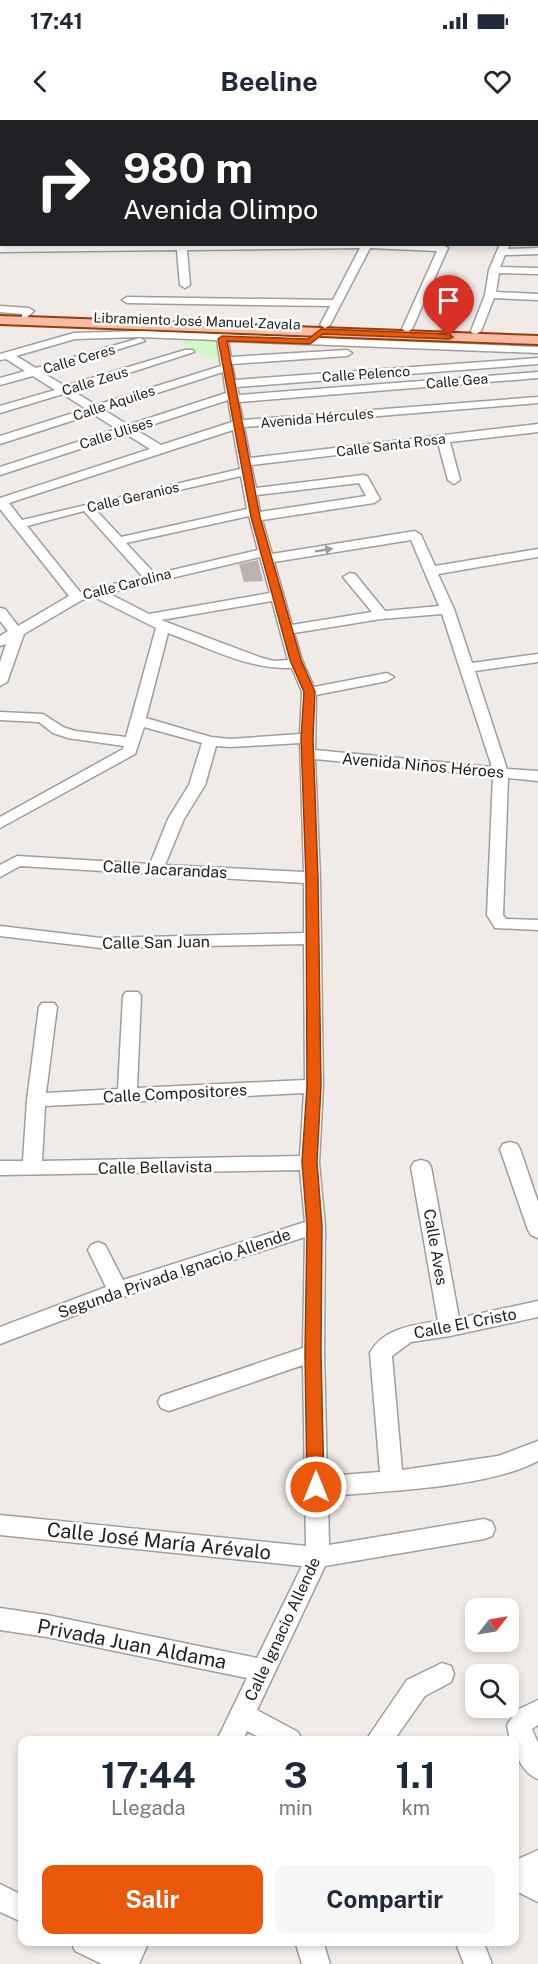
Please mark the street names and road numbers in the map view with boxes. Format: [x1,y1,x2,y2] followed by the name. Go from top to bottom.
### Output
[93,309,301,333] street label: Libramiento José Manuel Zavala
[41,341,117,377] street label: Calle Ceres
[60,363,130,399] street label: Calle Zeus
[321,363,411,385] street label: Calle Pelenco
[425,370,489,392] street label: Calle Gea
[71,382,157,424] street label: Calle Aquiles
[260,405,374,431] street label: Avenida Hércules
[77,414,155,452] street label: Calle Ulises
[336,430,446,460] street label: Calle Santa Rosa
[85,479,181,515] street label: Calle Geranios
[81,565,173,603] street label: Calle Carolina
[341,749,505,782] street label: Avenida Niños Héroes
[102,857,228,882] street label: Calle Jacarandas
[102,932,210,953] street label: Calle San Juan
[102,1080,248,1107] street label: Calle Compositores
[98,1157,212,1178] street label: Calle Bellavista
[419,1207,452,1287] street label: Calle Aves
[55,1225,293,1322] street label: Segunda Privada Ignacio Allende
[412,1304,518,1343] street label: Calle El Cristo
[46,1517,272,1565] street label: Calle José María Arévalo
[241,1554,324,1704] street label: Calle Ignacio Allende
[35,1614,229,1674] street label: Privada Juan Aldama

